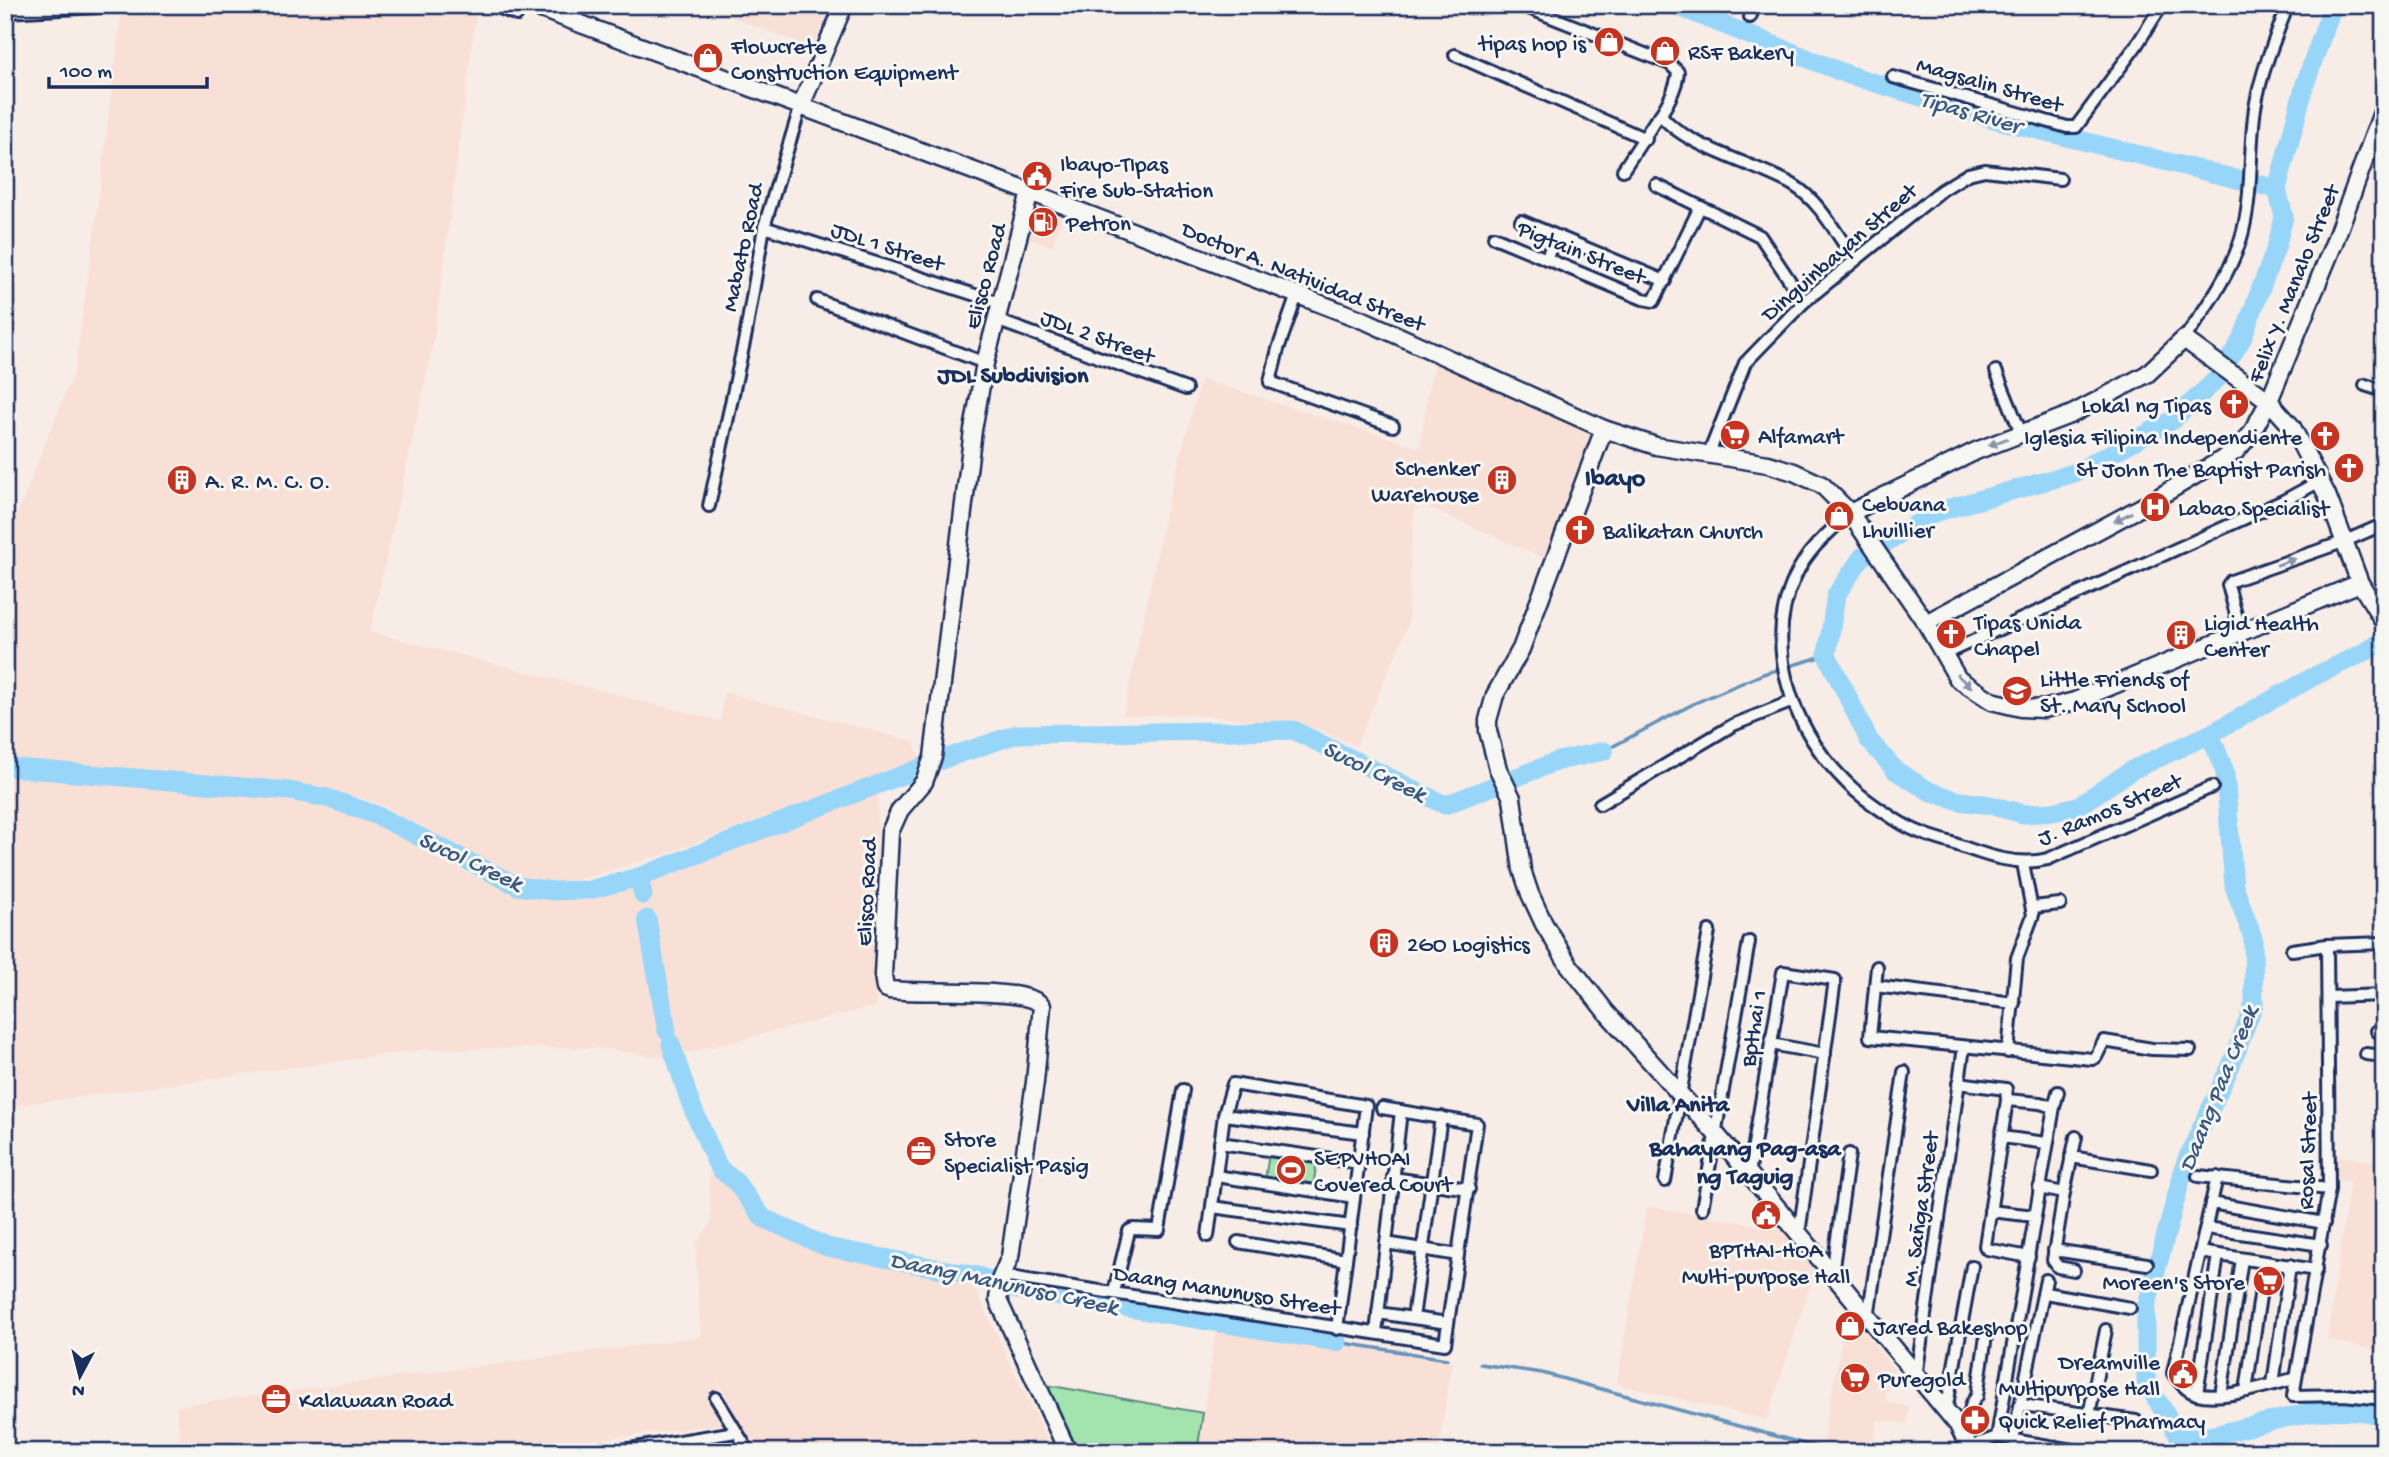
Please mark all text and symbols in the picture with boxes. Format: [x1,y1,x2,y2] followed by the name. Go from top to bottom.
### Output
[1592,25,1626,59] shop icon: tipas hop is
[1477,32,1587,59] place label: tipas hop is
[1648,34,1682,68] shop icon: RSF Bakery
[730,35,959,88] place label: Flowcrete Construction Equipment
[691,41,725,75] shop icon: Flowcrete Construction Equipment
[1688,41,1794,68] place label: RSF Bakery
[49,46,206,90] scale bar
[1913,53,2067,121] street label: Magsalin Street
[59,61,112,86] text: 100 m
[1916,86,2028,144] water label: Tipas River
[1059,153,1213,206] place label: Ibayo-TIpas Fire Sub-Station
[1020,159,1054,193] public building icon: Ibayo-TIpas Fire Sub-Station
[1755,178,1925,330] street label: Dinguinbayan Street
[718,180,772,314] street label: Mabato Road
[2243,180,2348,388] street label: Felix Y. Manalo Street
[1026,205,1060,239] fuel station icon: Petron
[1065,212,1131,239] place label: Petron
[1175,216,1430,340] street label: Doctor A. Natividad Street
[1512,216,1650,293] street label: Pigtain Street
[827,217,948,280] street label: JDL 1 Street
[960,220,1015,333] street label: Elisco Road
[1036,305,1159,372] street label: JDL 2 Street
[937,363,1089,392] district label: JDL Subdivision
[2217,387,2251,421] church icon: Lokal ng Tipas
[2081,394,2212,421] place label: Lokal ng Tipas
[1718,418,1752,452] supermarket icon: Alfamart
[2308,419,2342,453] church icon: Iglesia Filipina Independiente
[1758,425,1845,452] place label: Alfamart
[2024,426,2303,453] place label: Iglesia Filipina Independiente
[1987,437,2008,448] one-way arrow
[2332,451,2366,485] church icon: St John The Baptist Parish
[1371,457,1481,510] place label: Schenker Warehouse
[2076,458,2326,485] place label: St John The Baptist Parish
[165,463,199,497] building icon: A. R. M. C. O.
[1485,463,1519,497] building icon: Schenker Warehouse
[1585,465,1646,496] district label: Ibayo
[205,470,331,497] place label: A. R. M. C. O.
[2138,490,2172,524] hospital icon: Labao Specialist
[1862,493,1947,546] place label: Cebuana Lhuillier
[2178,497,2330,524] place label: Labao Specialist
[1822,499,1856,533] shop icon: Cebuana Lhuillier
[2113,511,2133,522] one-way arrow
[1563,513,1597,547] church icon: Balikatan Church
[1602,520,1763,547] place label: Balikatan Church
[2275,556,2296,567] one-way arrow
[1972,611,2083,664] place label: Tipas Unida Chapel
[2204,612,2319,665] place label: Ligid Health Center
[1934,617,1968,651] church icon: Tipas Unida Chapel
[2164,618,2198,652] building icon: Ligid Health Center
[2040,668,2191,721] place label: Little Friends of St. Mary School
[1955,673,1972,689] one-way arrow
[2000,674,2034,708] school or university icon: Little Friends of St. Mary School
[1317,736,1432,812] water label: Sucol Creek
[2035,768,2188,854] street label: J. Ramos Street
[413,827,528,901] water label: Sucol Creek
[852,836,885,947] street label: Elisco Road
[1367,926,1401,960] building icon: 2GO Logistics
[1407,933,1530,960] place label: 2GO Logistics
[1736,988,1775,1070] street label: Bpthai 1
[2174,1000,2267,1176] water label: Daang Paa Creek
[2294,1091,2325,1210] street label: Rosal Street
[1626,1092,1731,1121] district label: Villa Anita
[944,1128,1089,1181] place label: Store Specialist Pasig
[1898,1129,1947,1288] street label: M. Sañga Street
[904,1134,938,1168] office icon: Store Specialist Pasig
[1649,1136,1842,1193] district label: Bahayang Pag-asa ng Taguig
[1314,1147,1454,1200] place label: SEPVHOAI Covered Court
[1274,1153,1308,1187] sports icon: SEPVHOAI Covered Court
[1749,1198,1783,1232] public building icon: BPTHAI-HOA Multi-purpose Hall
[1682,1239,1850,1292] place label: BPTHAI-HOA Multi-purpose Hall
[887,1247,1122,1324] water label: Daang Manunuso Creek
[1109,1261,1343,1324] street label: Daang Manunuso Street
[2251,1264,2285,1298] supermarket icon: Moreen's Store
[2103,1271,2246,1298] place label: Moreen's Store
[1833,1309,1867,1343] shop icon: Jared Bakeshop
[1873,1316,2028,1343] place label: Jared Bakeshop
[46,1342,116,1412] north arrow
[1998,1351,2161,1404] place label: Dreamville Multipurpose Hall
[2166,1357,2200,1391] public building icon: Dreamville Multipurpose Hall
[1838,1361,1872,1395] supermarket icon: Puregold
[1877,1368,1967,1395] place label: Puregold
[71,1377,86,1402] text: N
[259,1382,293,1416] office icon: Kalawaan Road
[299,1389,454,1416] place label: Kalawaan Road
[1958,1403,1992,1437] pharmacy icon: Quick Relief Pharmacy
[1998,1410,2205,1437] place label: Quick Relief Pharmacy

